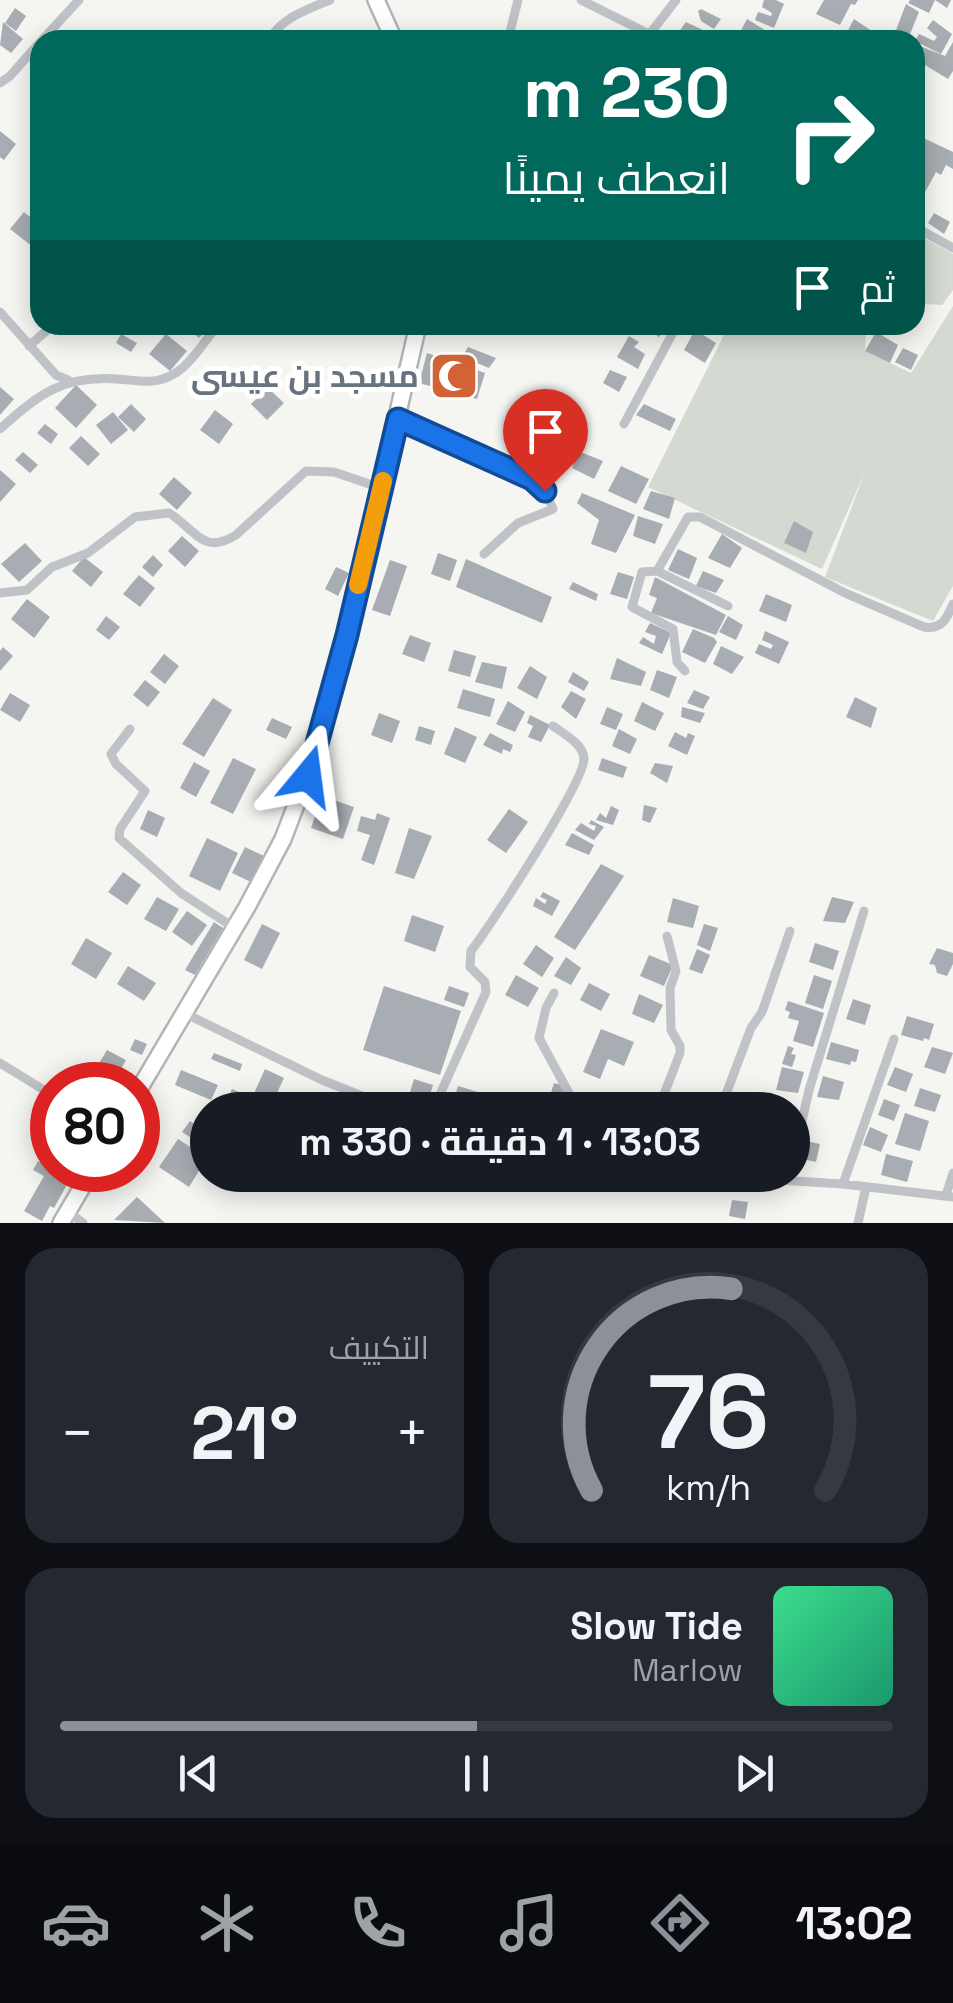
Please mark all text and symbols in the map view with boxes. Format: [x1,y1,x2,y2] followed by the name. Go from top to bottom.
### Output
[523,48,730,137] text: 230 m
[765,70,895,200] icon: right
[502,150,730,207] text: انعطف يمينًا
[785,260,840,315] icon: arrive
[860,265,895,313] text: ثم
[428,350,480,402] mosque icon: مسجد بن عيسى
[191,356,419,396] place label: مسجد بن عيسى
[503,389,588,492] pin
[518,404,573,459] icon: arrive
[256,724,360,828] position arrow
[30,1062,160,1192] speed limit sign: 80
[299,1118,701,1166] text: 13:03 · 1 دقيقة · 330 m
[329,1328,429,1368] text: التكييف
[648,1346,769,1478] text: 76
[190,1385,299,1481] text: 21°
[60,1398,94,1468] text: −
[395,1398,429,1468] text: +
[666,1465,751,1510] text: km/h
[570,1602,743,1650] text: Slow Tide
[632,1650,743,1690] text: Marlow
[171,1746,226,1801] icon: previous
[449,1746,504,1801] icon: pause
[727,1746,782,1801] icon: next
[41,1888,111,1958] icon: car
[192,1888,262,1958] icon: climate
[343,1888,413,1958] icon: phone
[494,1888,564,1958] icon: music
[645,1888,715,1958] icon: directions
[796,1895,913,1952] text: 13:02

